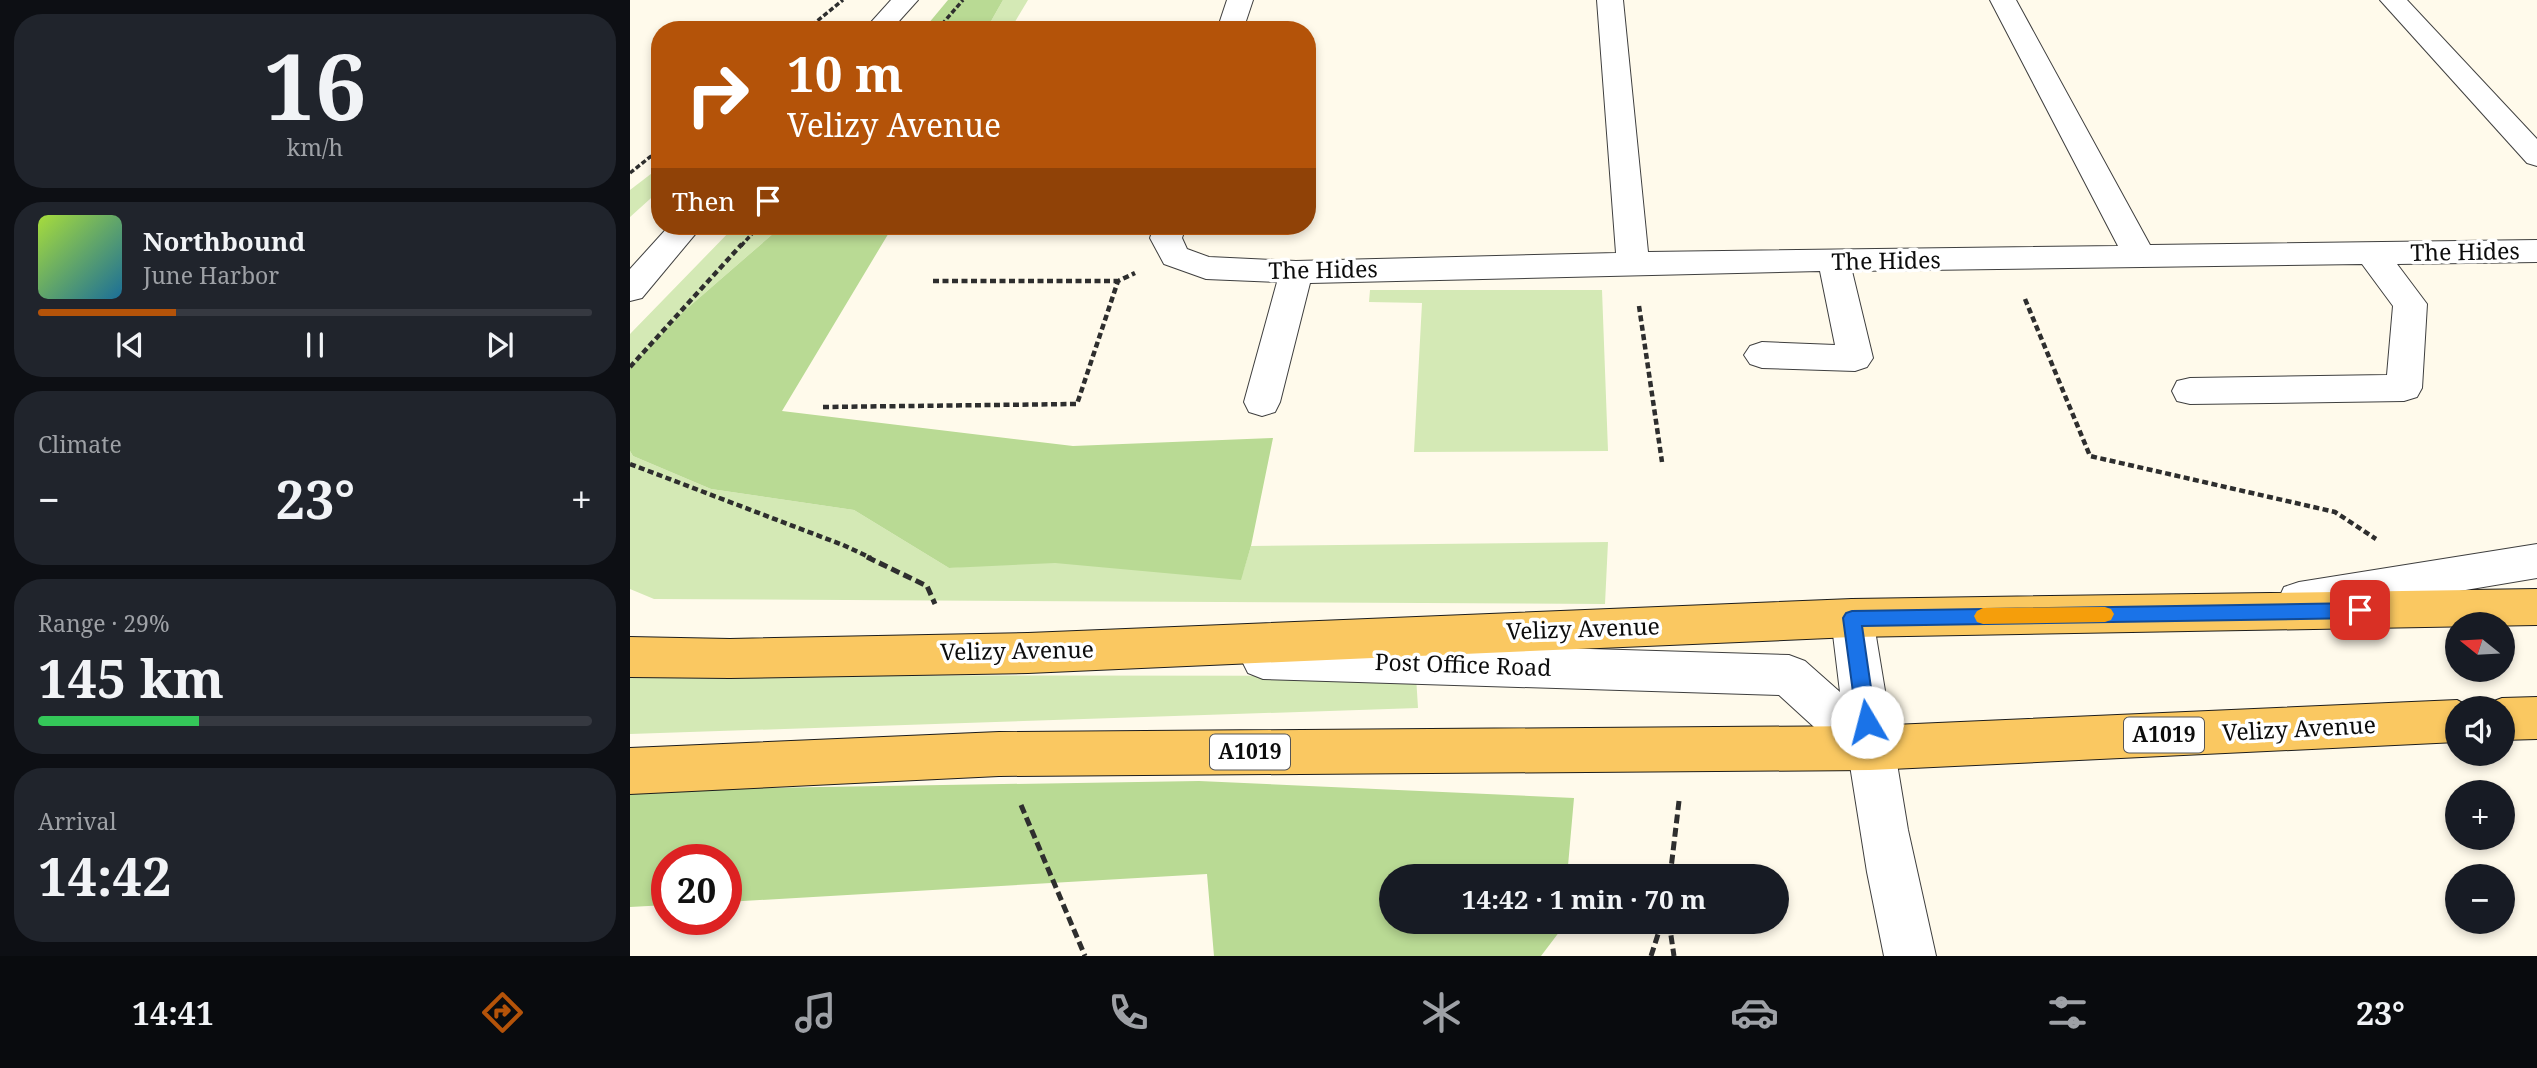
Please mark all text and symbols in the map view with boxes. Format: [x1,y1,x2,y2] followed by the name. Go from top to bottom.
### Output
[264,23,366,147] text: 16
[787,40,903,106] text: 10 m
[672,49,763,140] icon: right
[787,103,1001,146] text: Velizy Avenue
[287,131,343,163] text: km/h
[749,182,787,220] icon: arrive
[672,183,735,219] text: Then
[143,223,305,259] text: Northbound
[2410,234,2520,268] street label: The Hides
[1831,243,1941,277] street label: The Hides
[1268,252,1378,286] street label: The Hides
[143,259,279,291] text: June Harbor
[111,326,149,364] icon: previous
[296,326,334,364] icon: pause
[481,326,519,364] icon: next
[38,428,122,460] text: Climate
[276,463,355,534] text: 23°
[38,473,60,525] text: −
[571,473,592,525] text: +
[2330,580,2390,640] pin
[2341,591,2379,629] icon: arrive
[38,607,170,639] text: Range · 29%
[1506,609,1660,647] street label: Velizy Avenue
[2445,612,2515,682] north arrow
[2445,612,2515,934] map controls
[940,633,1094,667] street label: Velizy Avenue
[38,642,224,713] text: 145 km
[1374,645,1552,683] street label: Post Office Road
[1830,685,1904,759] position arrow
[2445,696,2515,766] button: sound
[2221,708,2377,748] street label: Velizy Avenue
[2124,718,2204,752] road number: A1019
[1210,734,1290,770] road number: A1019
[2445,780,2515,850] button: +
[38,805,117,837] text: Arrival
[38,840,171,911] text: 14:42
[651,844,742,935] speed limit sign: 20
[2445,864,2515,934] button: −
[1462,881,1706,917] text: 14:42 · 1 min · 70 m
[478,988,527,1037] icon: directions
[791,988,840,1037] icon: music
[1104,988,1153,1037] icon: phone
[1417,988,1466,1037] icon: climate
[1730,988,1779,1037] icon: car
[2043,988,2092,1037] icon: filters
[132,991,214,1034] text: 14:41
[2356,991,2405,1034] text: 23°

